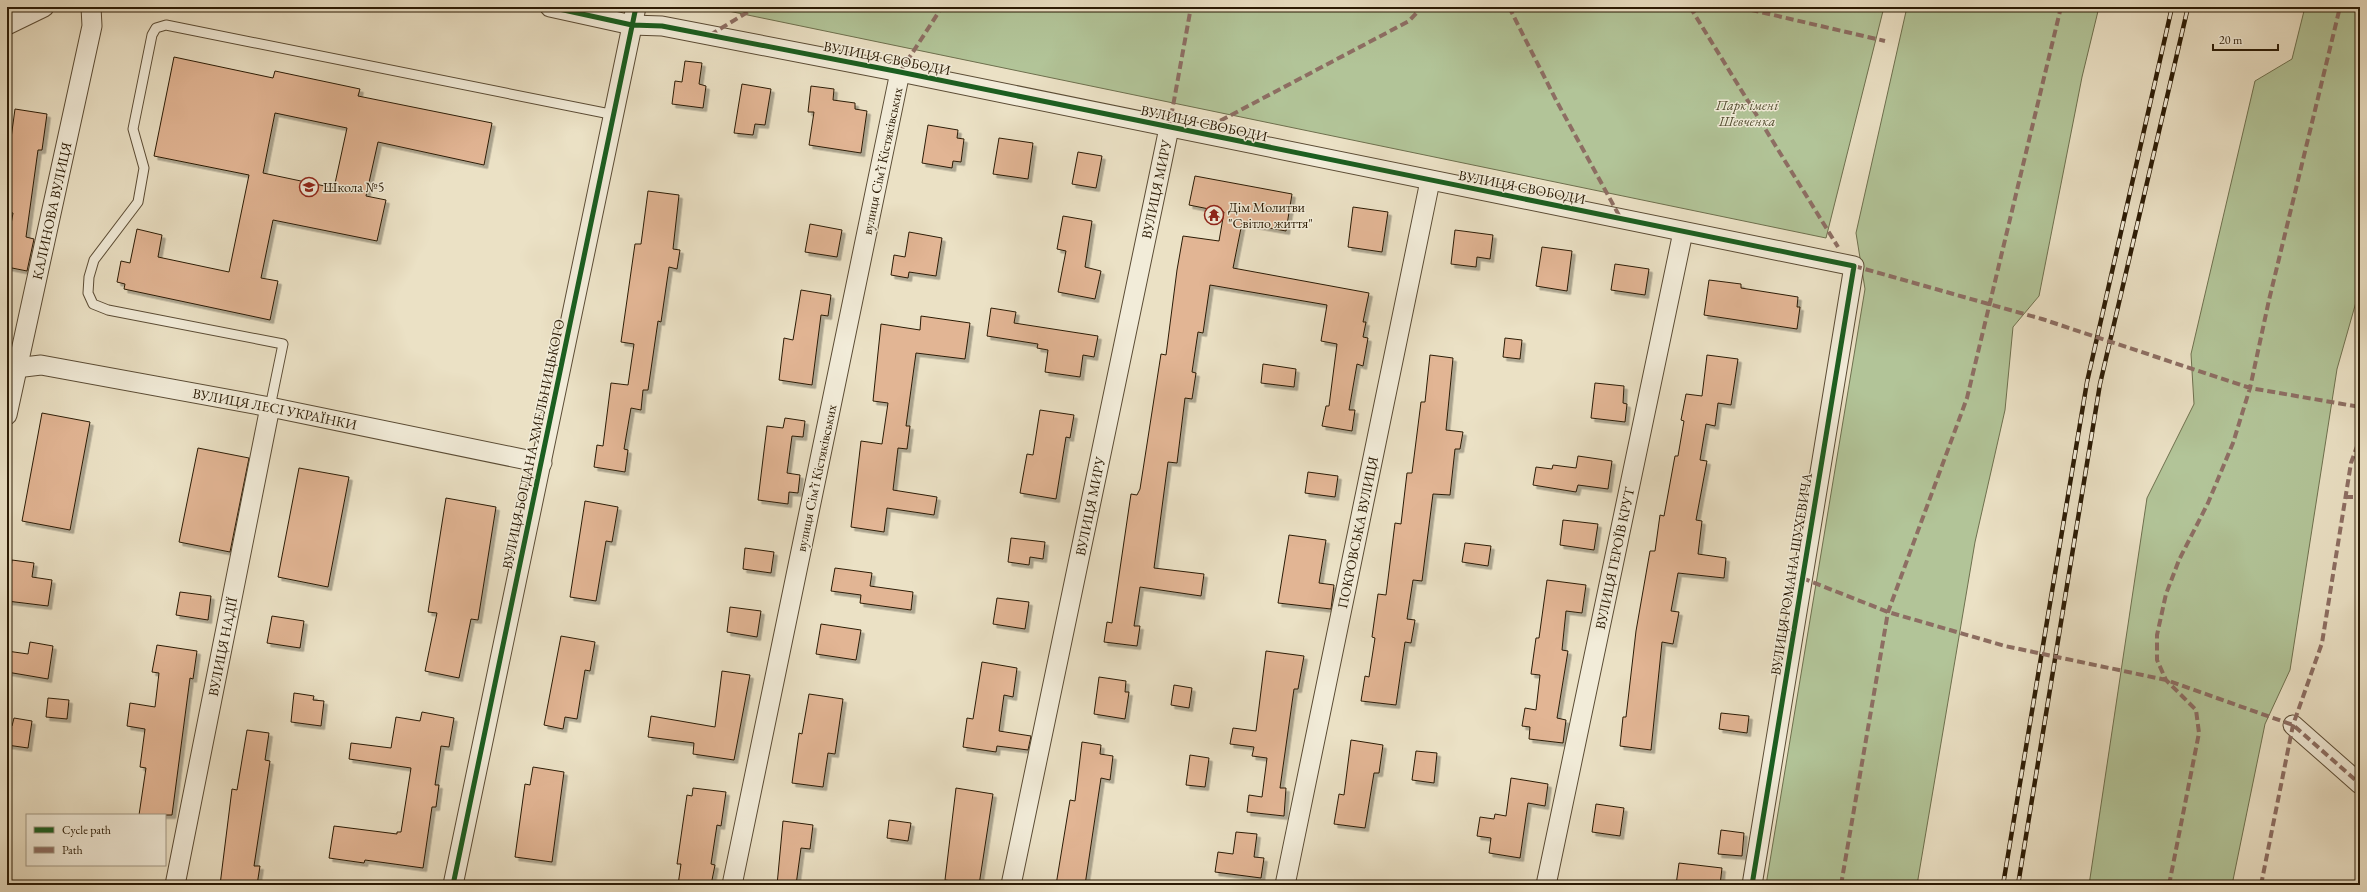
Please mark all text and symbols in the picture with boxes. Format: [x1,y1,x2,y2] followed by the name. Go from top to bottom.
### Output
[2213,26,2278,52] scale bar
[2219,32,2243,48] text: 20 m
[822,37,953,79] street label: ВУЛИЦЯ СВОБОДИ
[858,86,906,236] street label: вулиця Сімʼї Кістяківських
[1715,96,1779,130] park label: Парк імені Шевченка
[1139,101,1270,145] street label: ВУЛИЦЯ СВОБОДИ
[1137,138,1175,240] street label: ВУЛИЦЯ МИРУ
[28,140,76,281] street label: КАЛИНОВА ВУЛИЦЯ
[1457,166,1588,208] street label: ВУЛИЦЯ СВОБОДИ
[298,176,320,198] school or university icon: Школа №5
[323,178,384,196] place label: Школа №5
[1228,198,1313,232] place label: Дім Молитви "Світло життя"
[1203,204,1225,226] temple icon: Дім Молитви "Світло життя"
[498,317,568,571] street label: ВУЛИЦЯ БОГДАНА ХМЕЛЬНИЦЬКОГО
[191,384,359,434] street label: ВУЛИЦЯ ЛЕСІ УКРАЇНКИ
[792,403,840,553] street label: вулиця Сімʼї Кістяківських
[1333,454,1382,610] street label: ПОКРОВСЬКА ВУЛИЦЯ
[1071,455,1109,557] street label: ВУЛИЦЯ МИРУ
[1766,471,1816,676] street label: ВУЛИЦЯ РОМАНА ШУХЕВИЧА
[1591,485,1638,631] street label: ВУЛИЦЯ ГЕРОЇВ КРУТ
[204,595,241,698] street label: ВУЛИЦЯ НАДІЇ
[26,814,166,866] legend
[62,822,111,838] text: Cycle path
[62,842,83,858] text: Path

